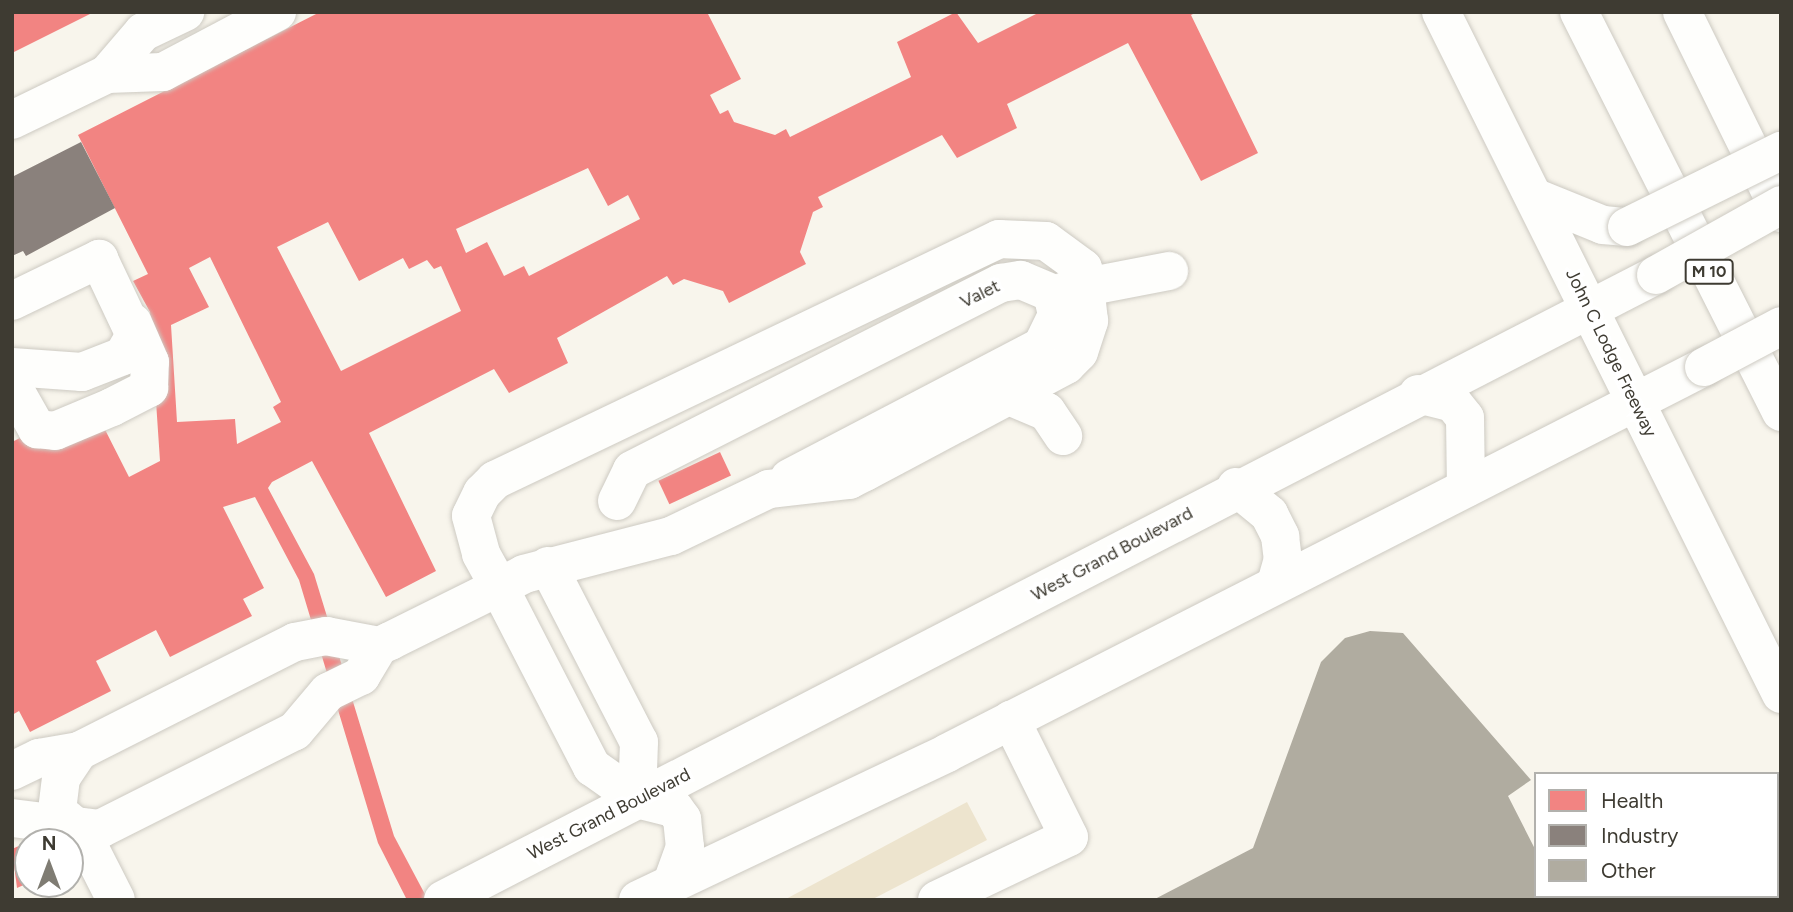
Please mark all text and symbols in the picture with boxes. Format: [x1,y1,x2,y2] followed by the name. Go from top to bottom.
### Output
[1684,260,1734,284] road number: M 10
[1561,265,1661,441] street label: John C Lodge Freeway
[957,275,1003,313] street label: Valet
[1027,502,1197,606] street label: West Grand Boulevard
[524,764,694,864] street label: West Grand Boulevard
[1534,772,1779,898] legend
[1601,788,1663,813] text: Health
[1601,823,1678,848] text: Industry
[14,828,84,898] north arrow
[42,832,56,855] text: N
[1601,858,1656,883] text: Other

